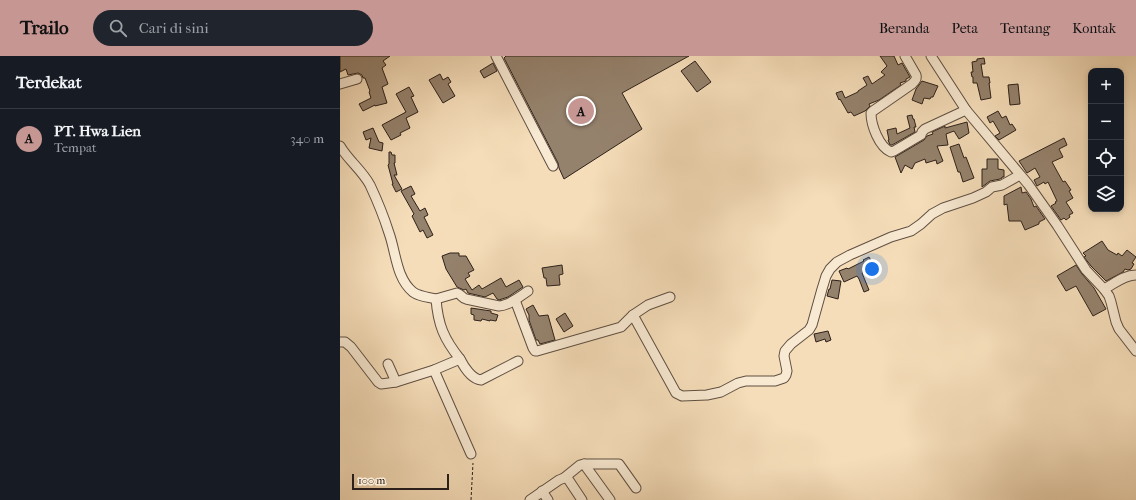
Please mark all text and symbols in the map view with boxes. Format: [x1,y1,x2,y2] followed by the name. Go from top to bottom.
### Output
[93,10,373,46] search box
[20,17,69,39] text: Trailo
[107,17,129,39] icon: search
[139,19,209,37] text: Cari di sini
[879,20,930,37] text: Beranda
[952,20,978,37] text: Peta
[1000,20,1050,37] text: Tentang
[1072,20,1116,37] text: Kontak
[1088,68,1124,212] map controls
[1088,68,1124,104] button: +
[16,72,82,92] text: Terdekat
[568,96,594,126] pin: A
[1088,104,1124,140] button: −
[54,122,141,140] text: PT. Hwa Lien
[25,131,33,146] text: A
[290,131,324,146] text: 340 m
[54,140,97,155] text: Tempat
[1088,140,1124,176] button: locate
[1088,176,1124,212] button: layers
[862,259,882,279] your location
[352,472,449,491] scale bar
[358,474,386,487] text: 100 m

